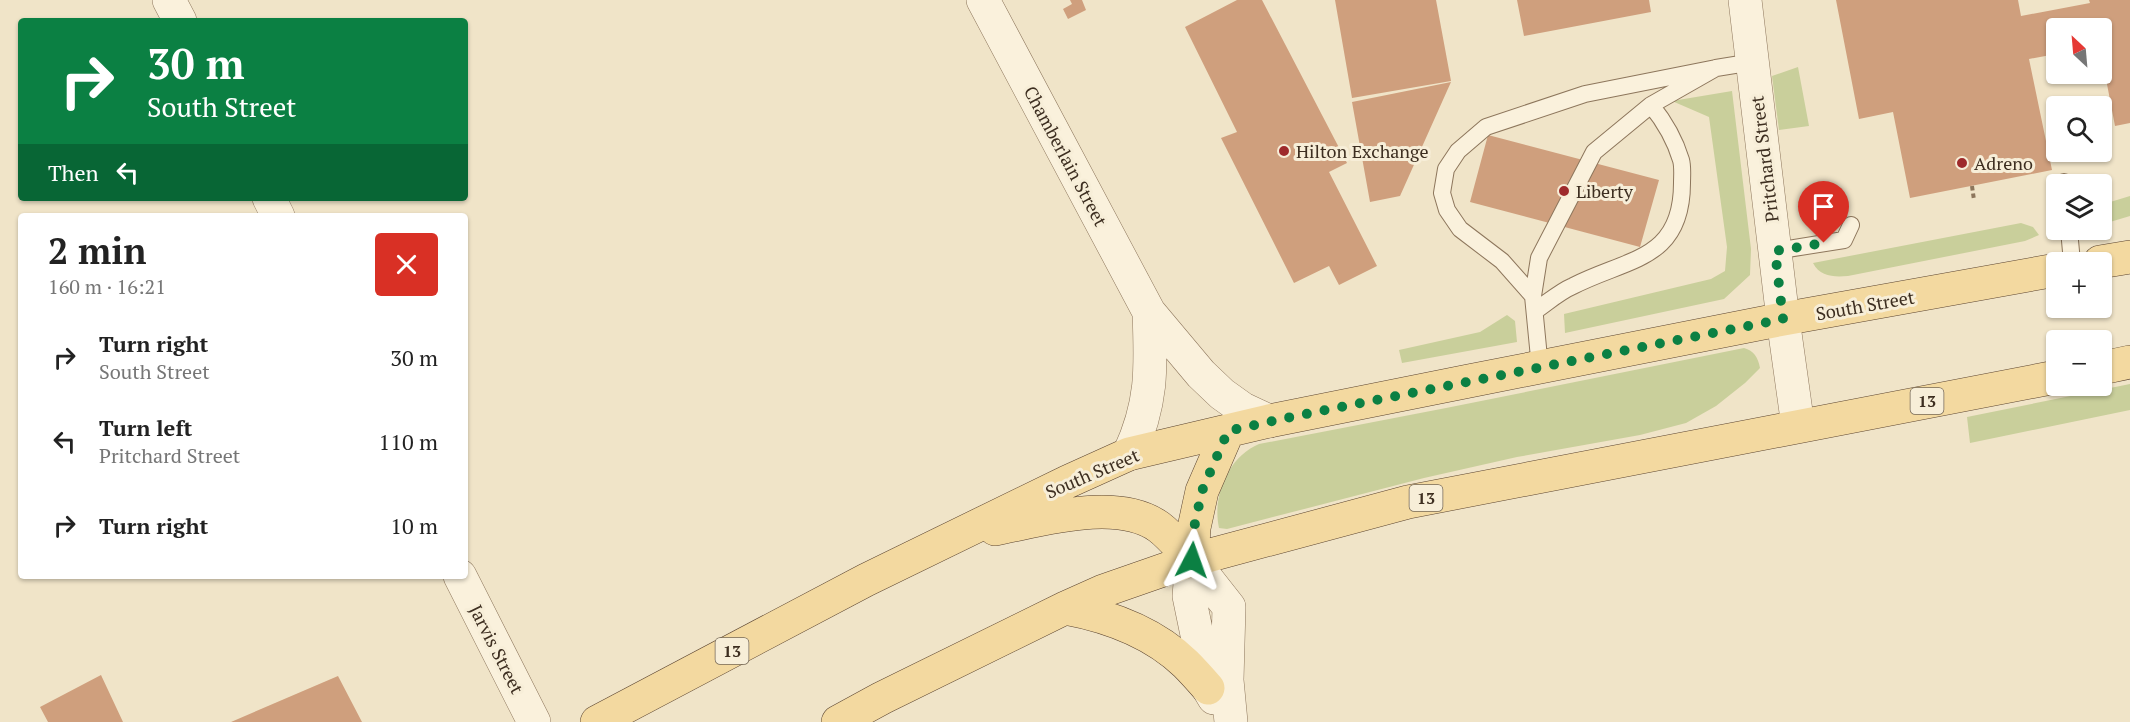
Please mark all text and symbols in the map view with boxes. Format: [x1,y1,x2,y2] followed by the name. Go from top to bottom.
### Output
[2046,18,2112,84] north arrow
[2046,18,2112,396] map controls
[147,35,245,91] text: 30 m
[48,42,126,120] icon: right
[1019,82,1113,231] street label: Chamberlain Street
[147,89,296,125] text: South Street
[1744,94,1784,224] street label: Pritchard Street
[2046,96,2112,162] button: search
[1296,139,1429,163] place label: Hilton Exchange
[1277,144,1291,158] marker: Hilton Exchange
[1974,151,2033,175] place label: Adreno
[111,156,144,189] icon: left
[1955,156,1969,170] marker: Adreno
[48,158,99,187] text: Then
[2046,174,2112,240] button: layers
[1576,179,1634,203] place label: Liberty
[1798,181,1849,243] pin
[1557,184,1571,198] marker: Liberty
[1807,190,1840,223] icon: arrive
[48,227,146,274] text: 2 min
[375,233,438,296] button: close
[2046,252,2112,318] button: +
[48,273,166,300] text: 160 m · 16:21
[1814,284,1916,325] street label: South Street
[99,329,208,358] text: Turn right
[2046,330,2112,396] button: −
[48,341,81,374] icon: right
[390,343,438,372] text: 30 m
[99,358,210,385] text: South Street
[1910,388,1944,414] road number: 13
[99,413,192,442] text: Turn left
[48,425,81,458] icon: left
[378,427,438,456] text: 110 m
[99,442,240,469] text: Pritchard Street
[1041,442,1143,504] street label: South Street
[1410,485,1442,511] road number: 13
[48,509,81,542] icon: right
[99,511,208,540] text: Turn right
[390,511,438,540] text: 10 m
[1160,528,1224,592] position arrow
[464,600,530,698] street label: Jarvis Street
[716,638,748,664] road number: 13

